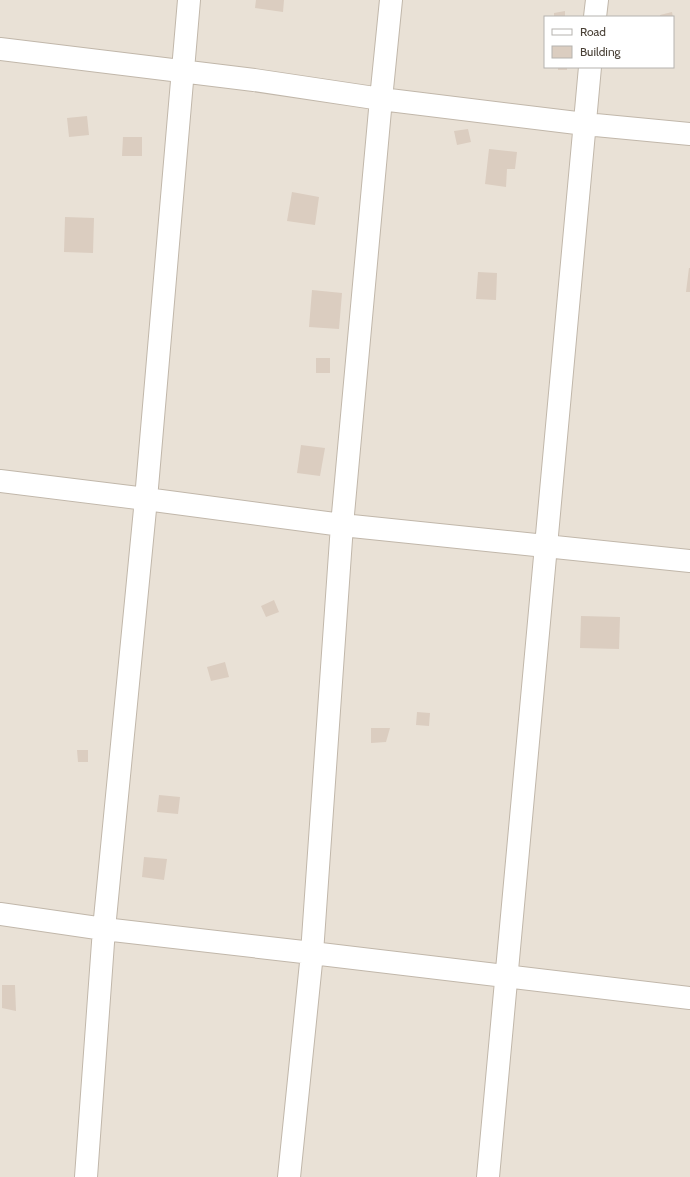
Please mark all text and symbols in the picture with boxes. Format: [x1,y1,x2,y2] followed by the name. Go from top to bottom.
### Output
[544,16,674,68] legend
[580,24,606,39] text: Road
[580,44,622,59] text: Building

